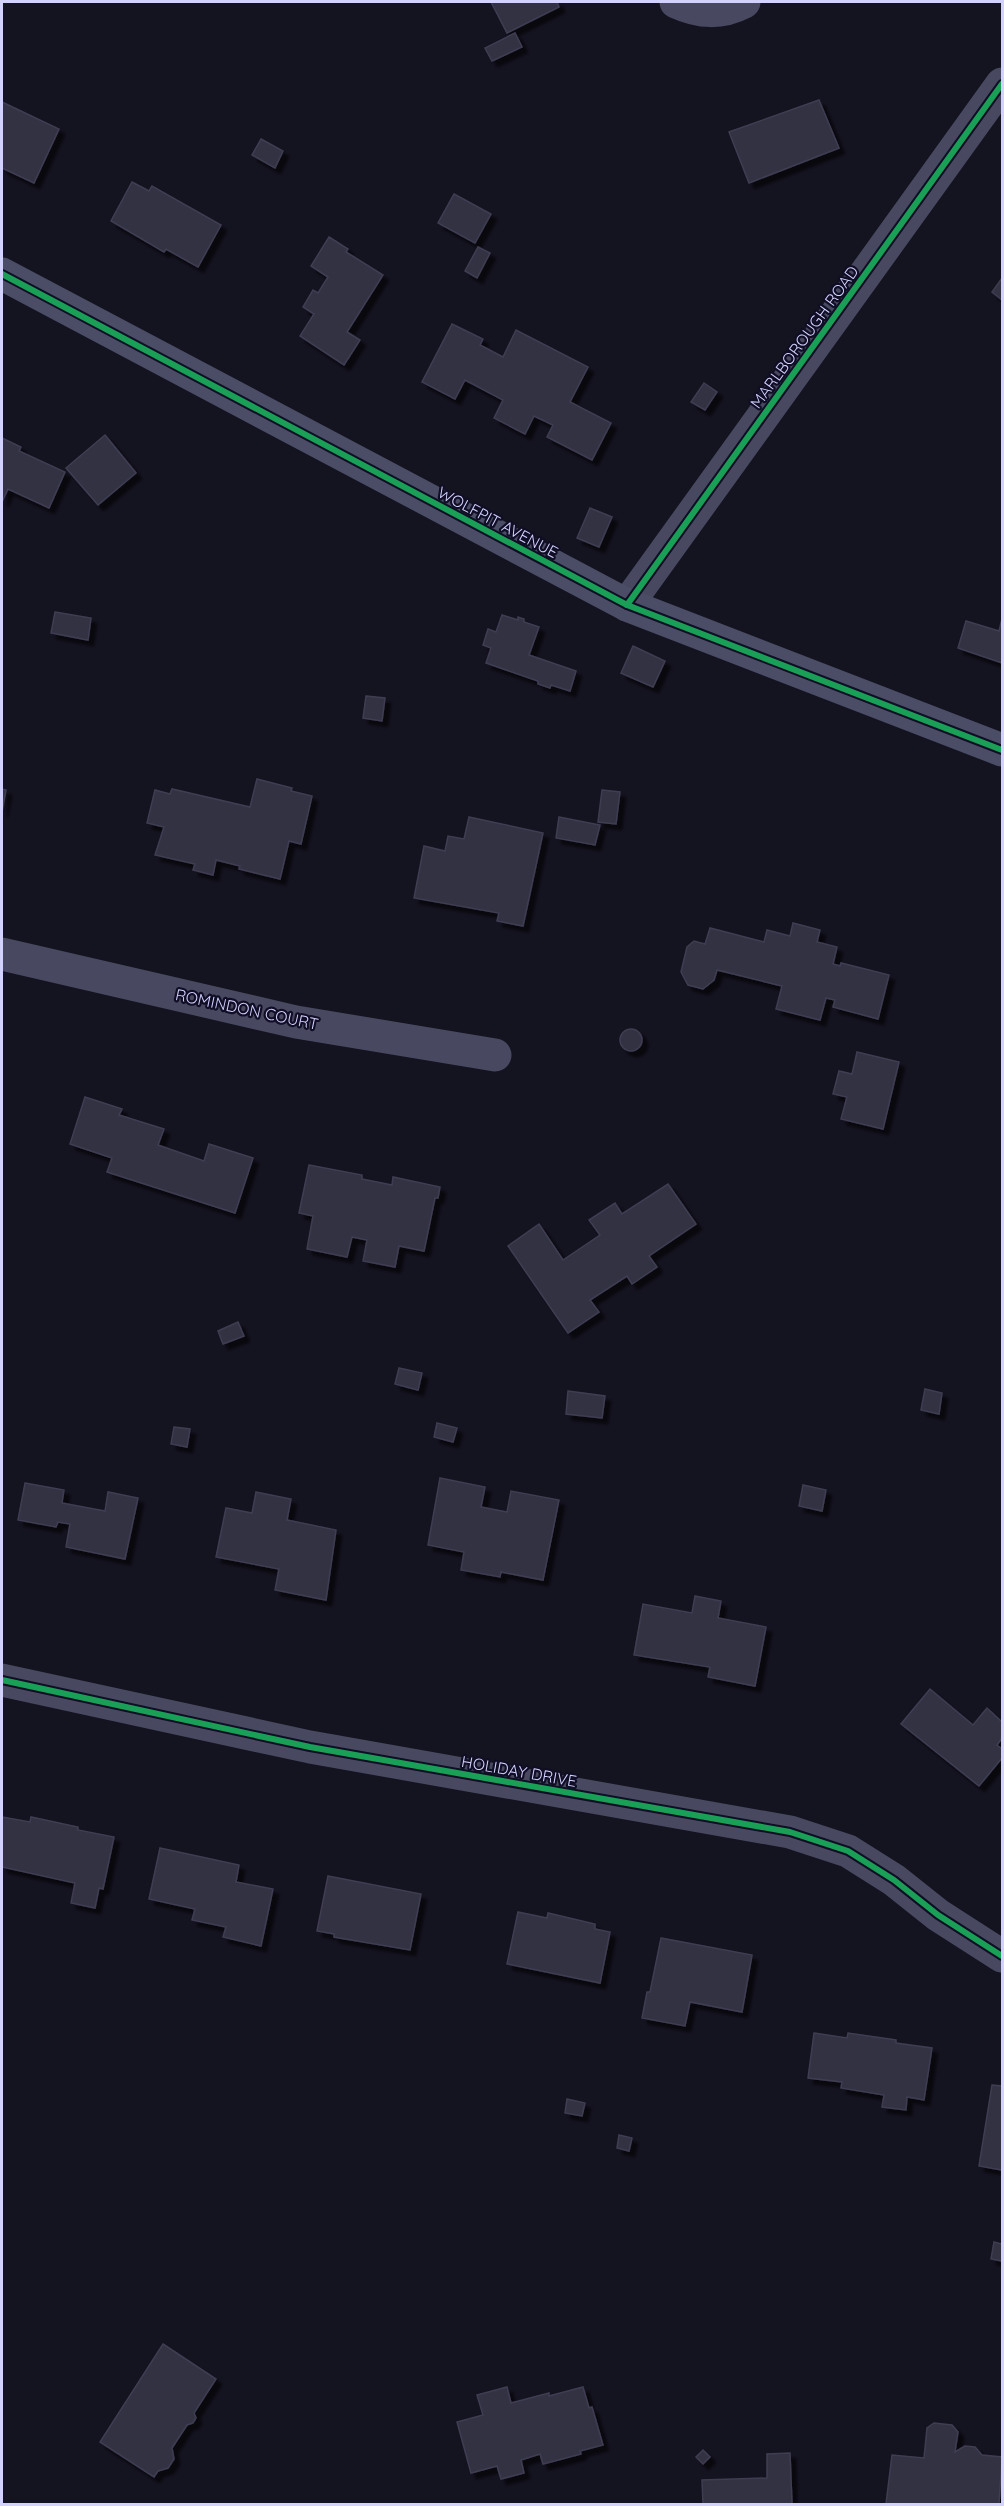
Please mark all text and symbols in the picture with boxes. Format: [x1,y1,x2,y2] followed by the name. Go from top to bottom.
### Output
[746,262,862,412] street label: MARLBOROUGH ROAD
[434,482,562,562] street label: WOLFPIT AVENUE
[174,984,321,1034] street label: ROMINDON COURT
[460,1751,578,1791] street label: HOLIDAY DRIVE

